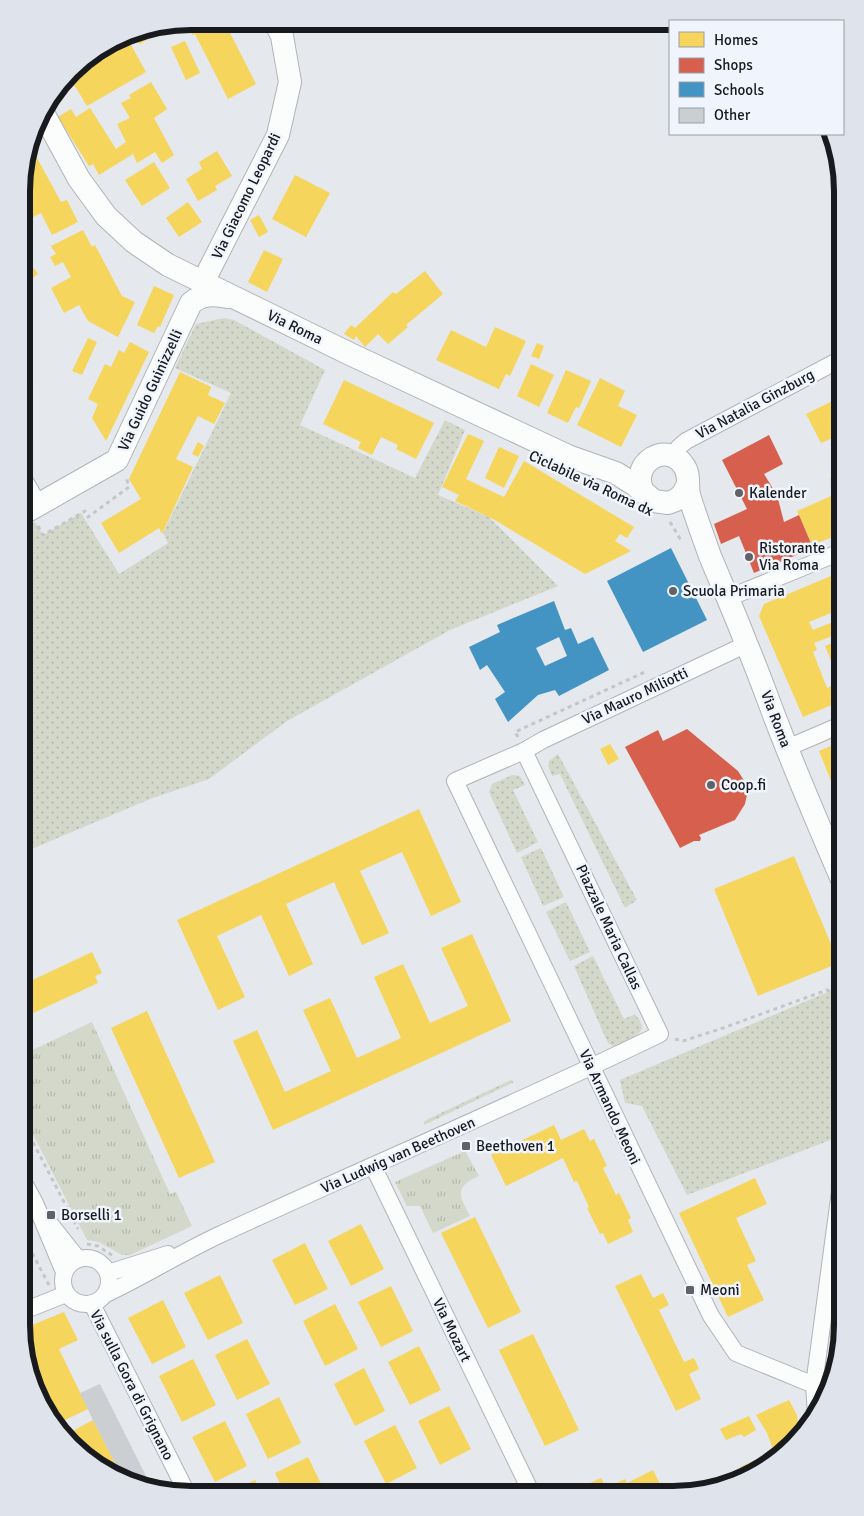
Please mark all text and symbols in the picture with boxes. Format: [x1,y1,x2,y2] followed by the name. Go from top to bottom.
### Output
[669,20,844,135] legend
[714,31,758,49] text: Homes
[714,56,753,74] text: Shops
[714,81,765,99] text: Schools
[714,106,751,124] text: Other
[208,130,284,262] street label: Via Giacomo Leopardi
[264,306,326,348] street label: Via Roma
[114,326,186,454] street label: Via Guido Guinizzelli
[693,365,817,443] street label: Via Natalia Ginzburg
[526,446,656,520] street label: Ciclabile via Roma dx
[749,484,807,502] place label: Kalender
[733,487,745,499] marker: Kalender
[759,539,825,574] place label: Ristorante Via Roma
[743,551,755,563] marker: Ristorante Via Roma
[683,582,785,600] place label: Scuola Primaria
[667,585,679,597] marker: Scuola Primaria
[579,664,691,728] street label: Via Mauro Miliotti
[757,688,795,750] street label: Via Roma
[721,776,766,794] place label: Coop.fi
[705,779,717,791] marker: Coop.fi
[572,862,646,993] street label: Piazzale Maria Callas
[575,1047,645,1167] street label: Via Armando Meoni
[318,1113,478,1197] street label: Via Ludwig van Beethoven
[476,1137,555,1155] place label: Beethoven 1
[460,1140,472,1152] marker: Beethoven 1
[61,1206,122,1224] place label: Borselli 1
[45,1209,57,1221] marker: Borselli 1
[700,1281,740,1299] place label: Meoni
[684,1284,696,1296] marker: Meoni
[429,1295,475,1365] street label: Via Mozart
[86,1307,178,1463] street label: Via sulla Gora di Grignano

